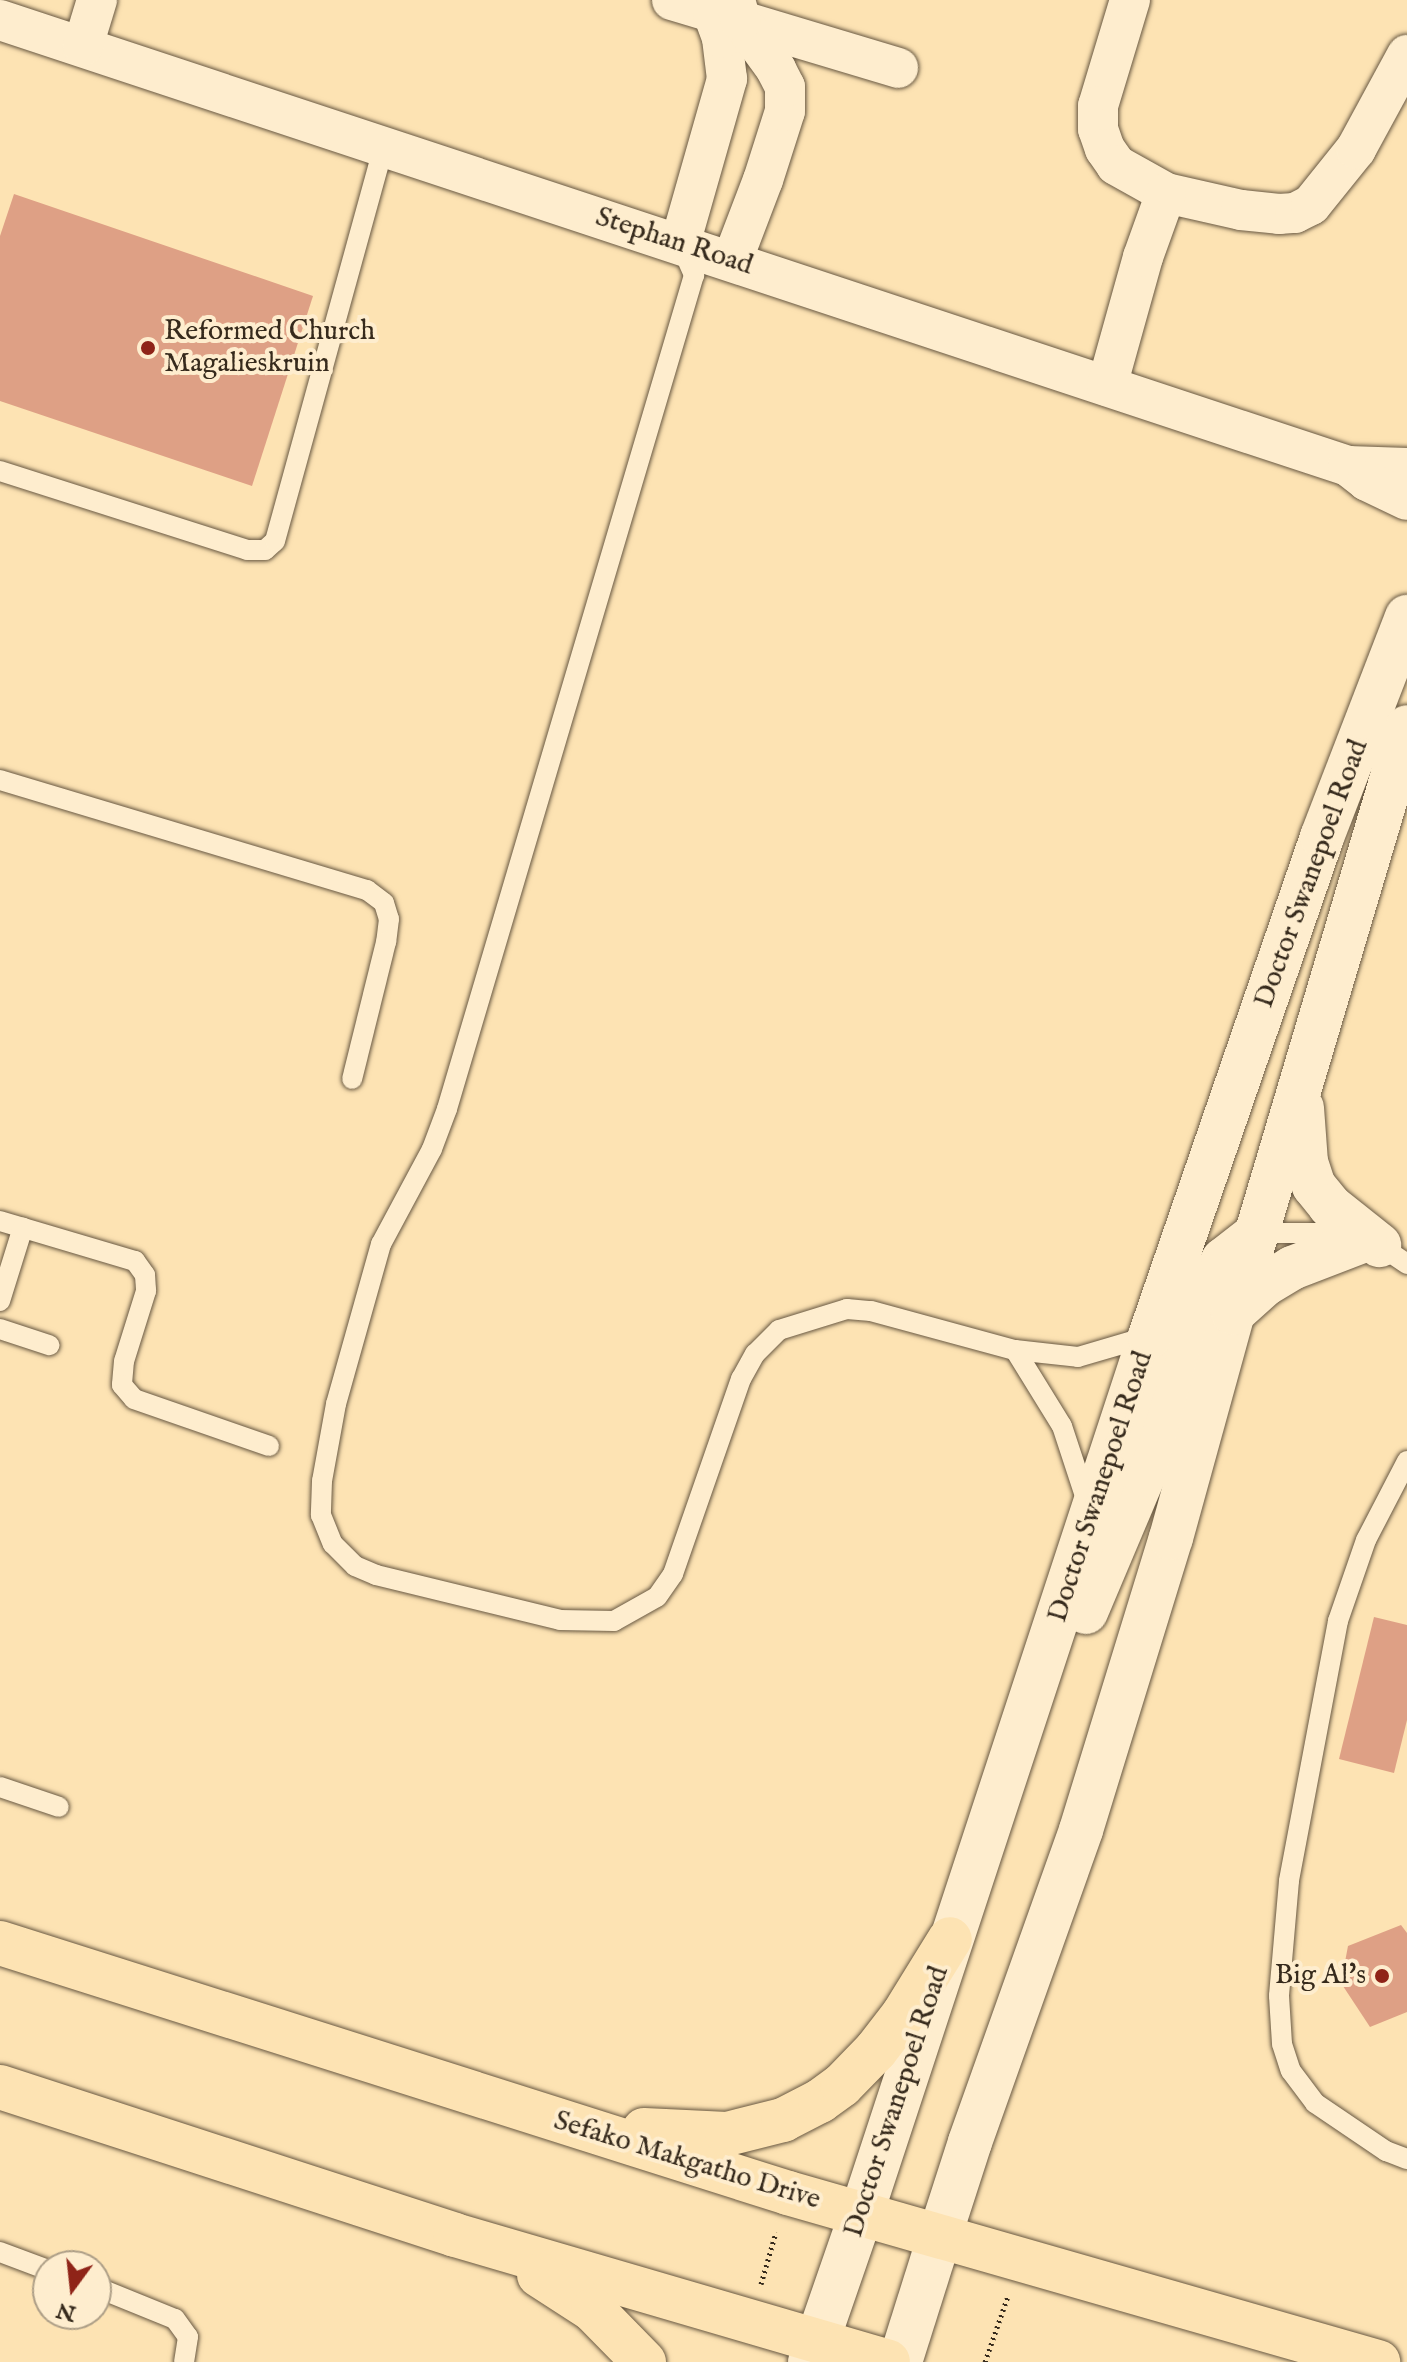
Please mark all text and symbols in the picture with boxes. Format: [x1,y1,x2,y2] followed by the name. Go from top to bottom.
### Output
[591,201,757,283] street label: Stephan Road
[164,315,375,381] place label: Reformed Church Magalieskruin
[139,339,157,357] marker: Reformed Church Magalieskruin
[1248,735,1376,1013] street label: Doctor Swanepoel Road
[1041,1347,1161,1627] street label: Doctor Swanepoel Road
[1275,1959,1366,1993] place label: Big Al's
[837,1962,957,2242] street label: Doctor Swanepoel Road
[1373,1967,1391,1985] marker: Big Al's
[550,2104,824,2218] street label: Sefako Makgatho Drive
[32,2250,112,2330] north arrow
[53,2295,79,2327] text: N

